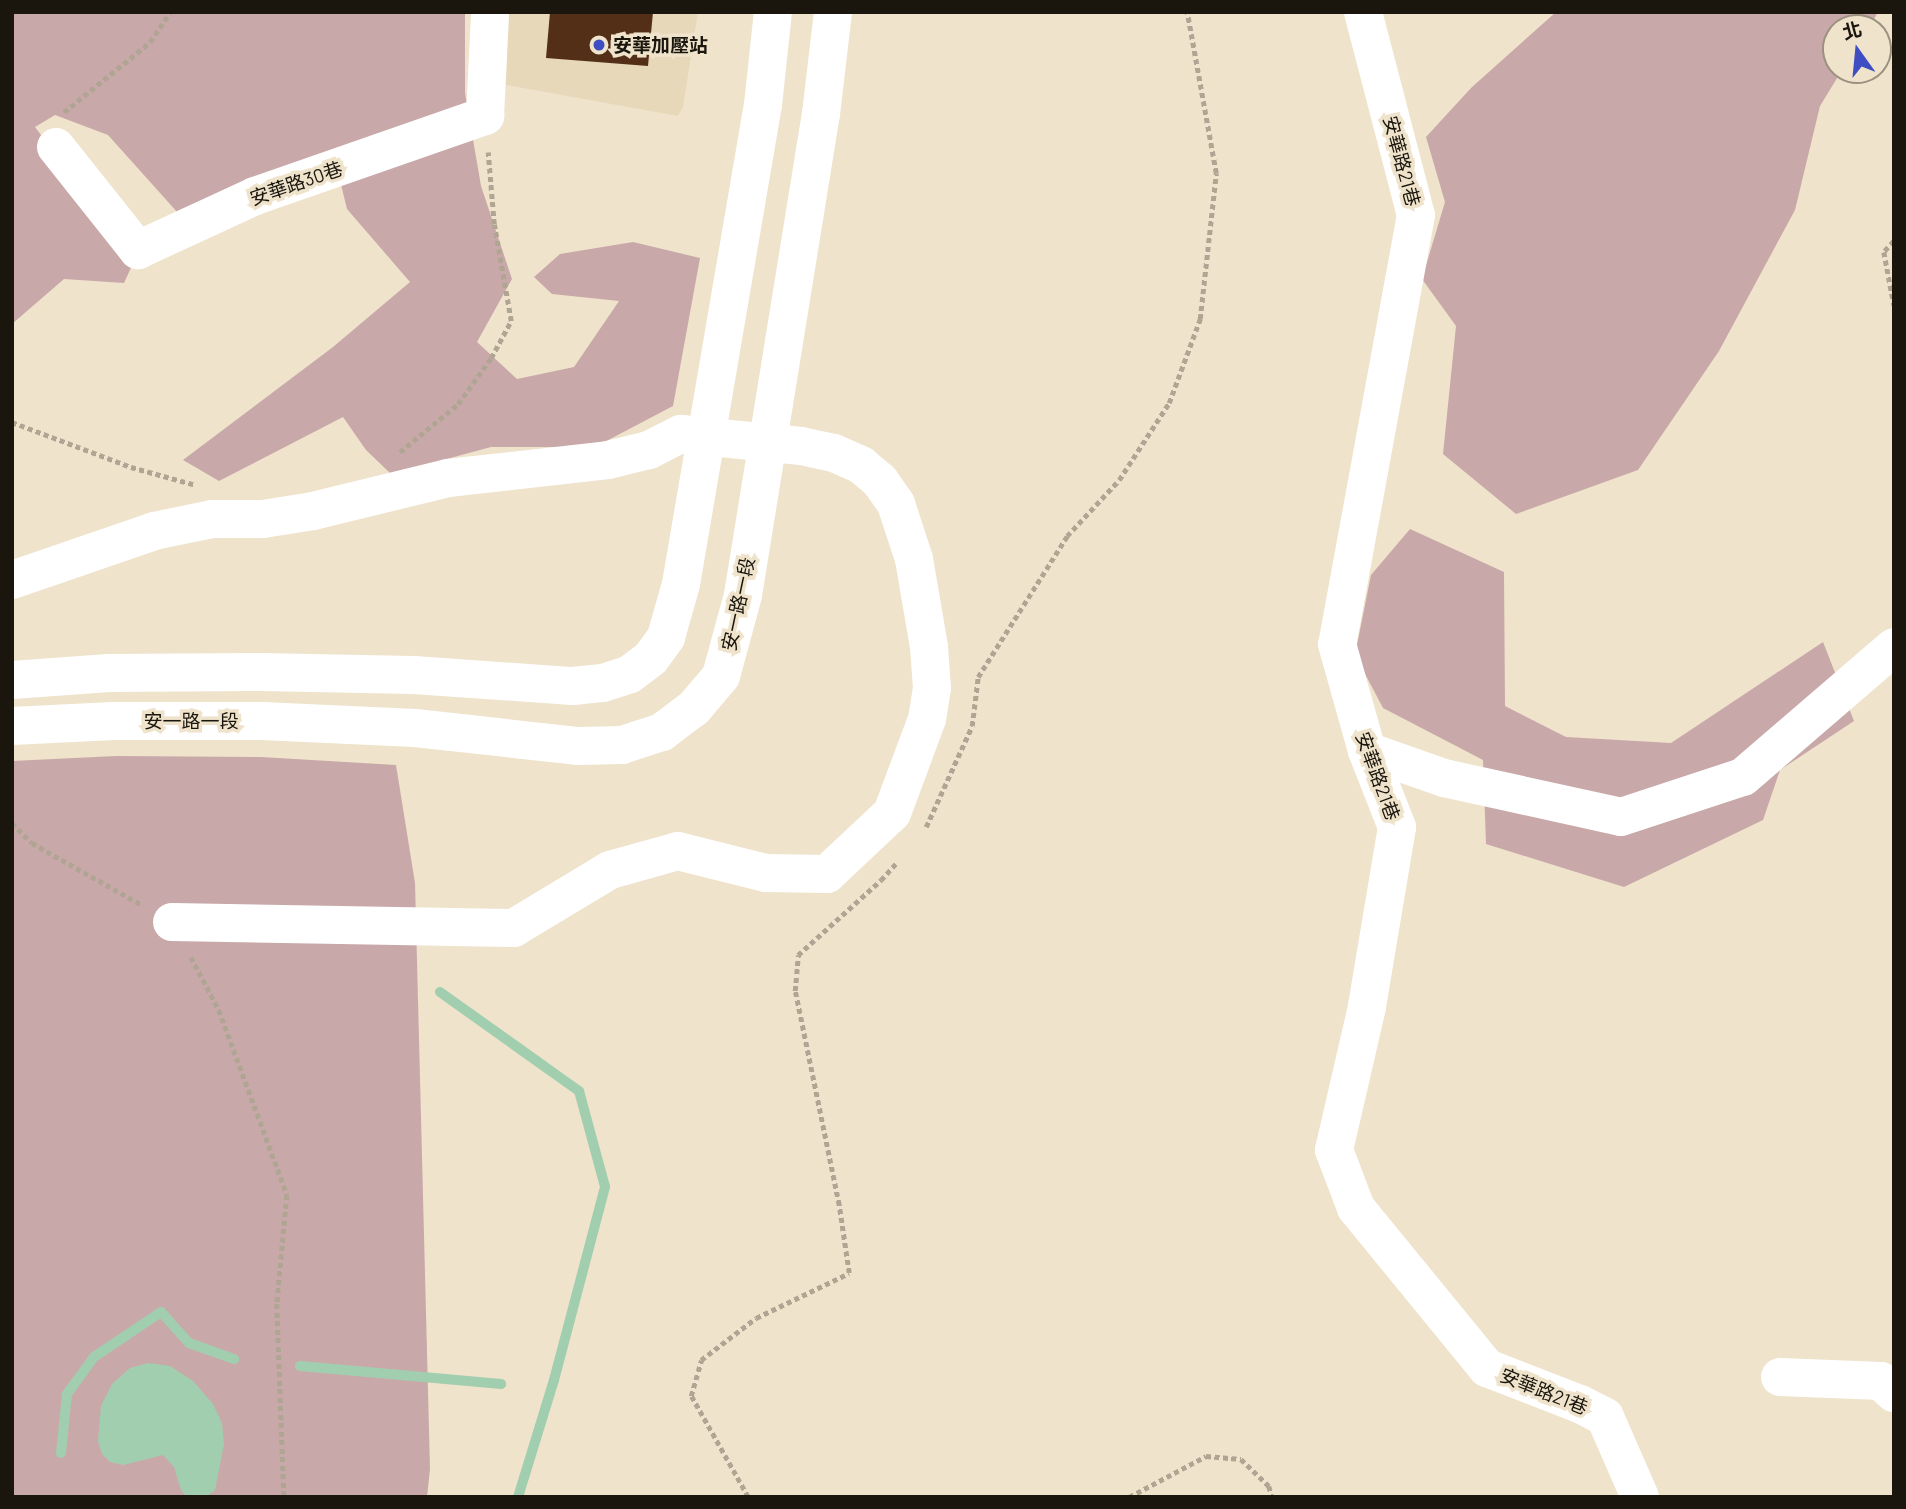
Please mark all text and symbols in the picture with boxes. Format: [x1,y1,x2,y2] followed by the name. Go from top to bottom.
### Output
[1822,14,1892,84] north arrow
[1840,17,1864,44] text: 北
[613,34,708,56] place label: 安華加壓站
[591,37,607,53] marker: 安華加壓站
[1379,113,1425,209] street label: 安華路21巷
[247,157,345,209] street label: 安華路30巷
[717,555,759,653] street label: 安一路一段
[144,710,238,732] street label: 安一路一段
[1351,729,1405,823] street label: 安華路21巷
[1497,1363,1591,1419] street label: 安華路21巷

